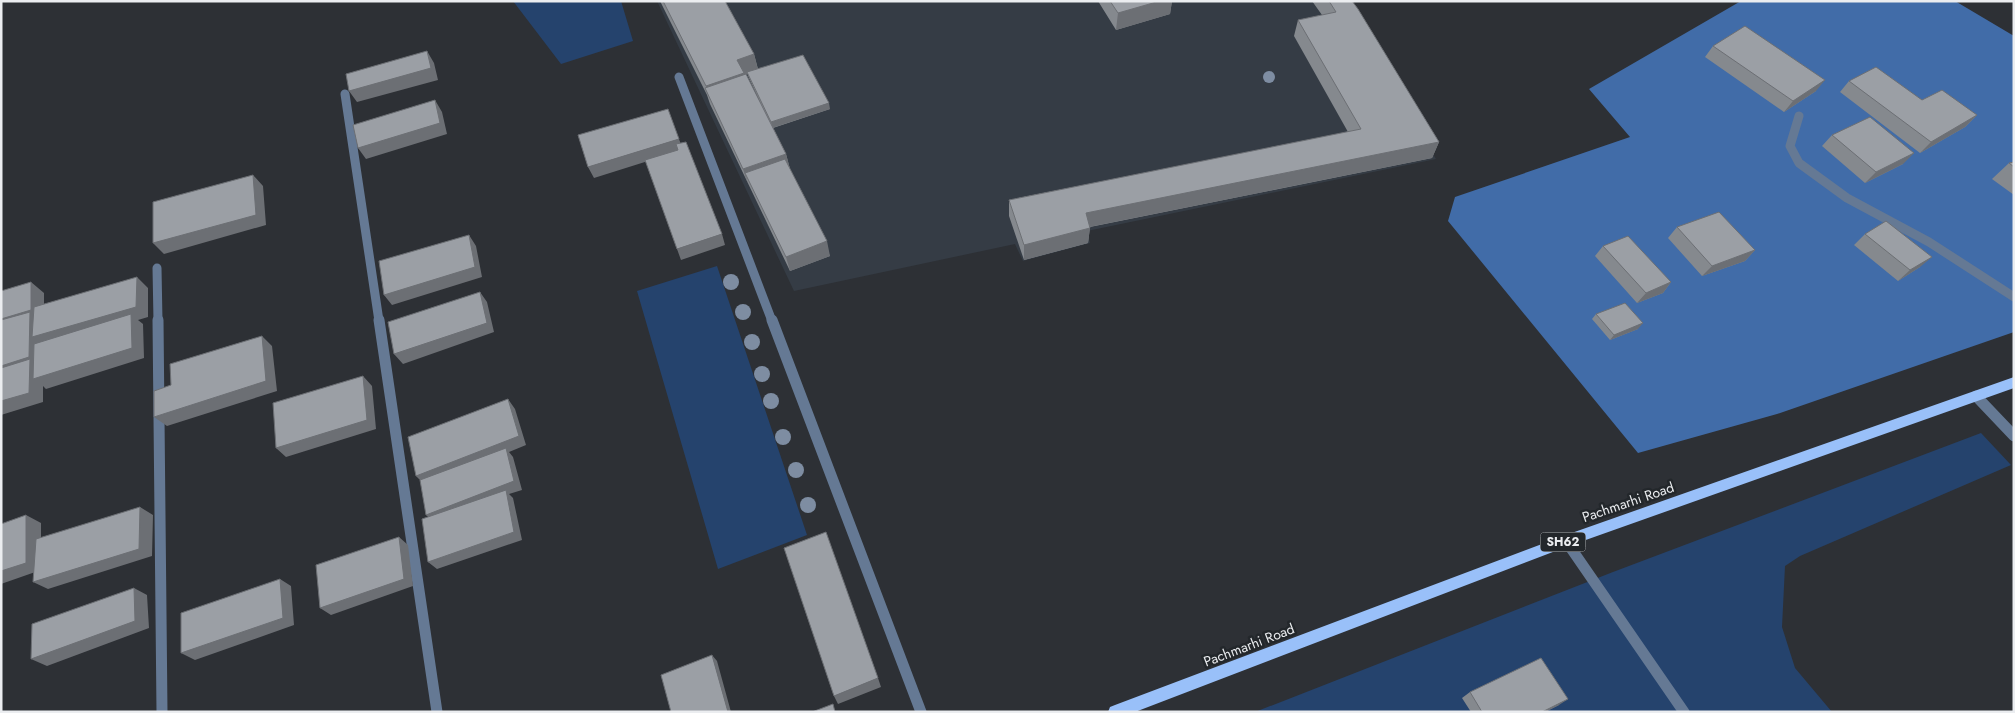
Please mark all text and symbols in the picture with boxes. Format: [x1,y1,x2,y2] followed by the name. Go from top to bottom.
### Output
[1579,477,1677,527] street label: Pachmarhi Road
[1540,532,1586,552] road number: SH62
[1201,618,1297,672] street label: Pachmarhi Road

